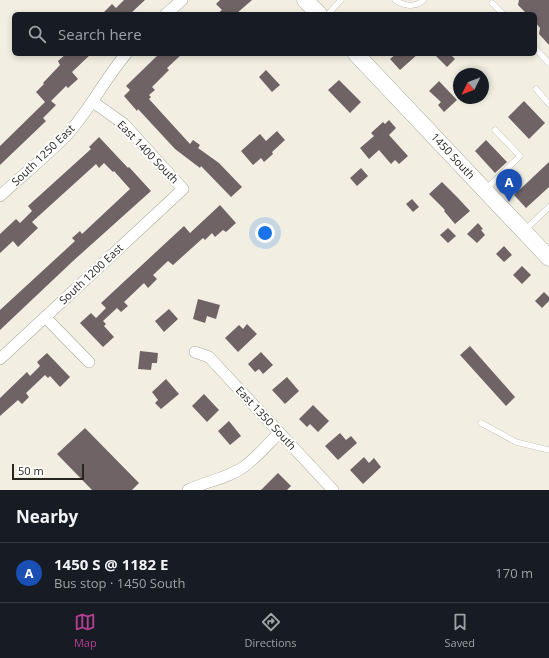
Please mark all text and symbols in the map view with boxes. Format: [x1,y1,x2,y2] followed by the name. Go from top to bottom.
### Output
[12,12,537,56] search box
[26,23,48,45] icon: search
[58,24,142,44] text: Search here
[453,68,489,104] north arrow
[114,117,182,186] street label: East 1400 South
[8,121,78,189] street label: South 1250 East
[428,129,479,182] street label: 1450 South
[496,169,522,202] pin: A
[255,223,275,243] your location
[55,240,126,307] street label: South 1200 East
[233,382,300,453] street label: East 1350 South
[12,462,84,481] scale bar
[18,463,44,478] text: 50 m
[16,505,78,528] text: Nearby
[54,554,168,574] text: 1450 S @ 1182 E
[25,564,33,582] text: A
[495,564,533,582] text: 170 m
[54,574,185,592] text: Bus stop · 1450 South
[74,611,97,650] tab: Map
[245,611,297,650] tab: Directions
[444,611,475,650] tab: Saved

